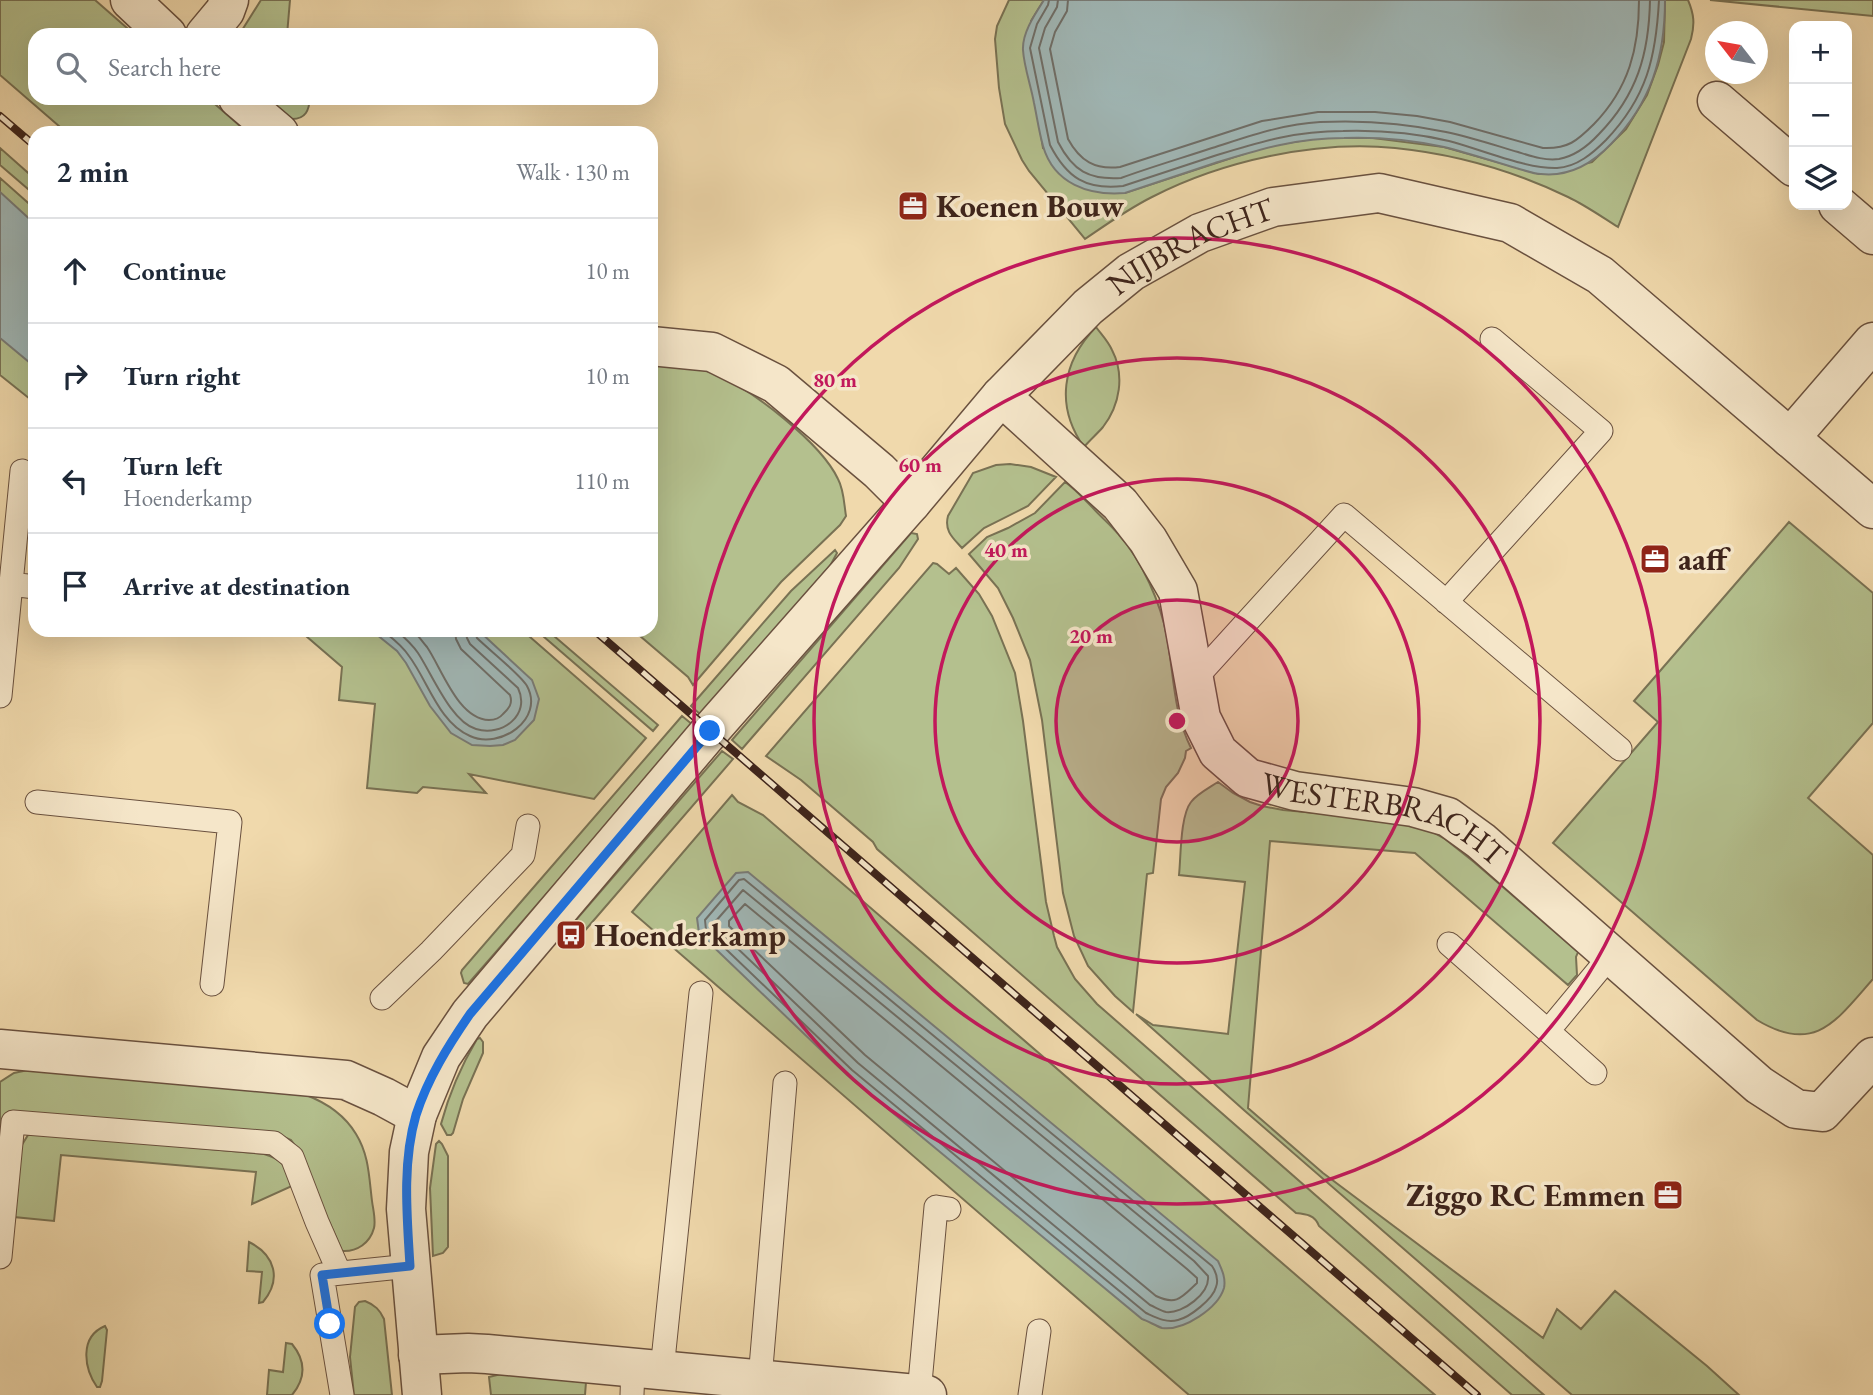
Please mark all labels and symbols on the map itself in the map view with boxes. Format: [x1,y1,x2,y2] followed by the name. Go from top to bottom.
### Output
[1705,21,1768,84] north arrow
[936,185,1124,227] place label: Koenen Bouw
[1098,187,1280,304] street label: NIJBRACHT
[896,189,930,223] office icon: Koenen Bouw
[813,366,857,393] text: 80 m
[898,451,942,478] text: 60 m
[984,536,1028,563] text: 40 m
[1678,538,1731,580] place label: aaff
[1638,542,1672,576] office icon: aaff
[1069,622,1113,649] text: 20 m
[1165,709,1189,733] centre of rings
[694,715,725,746] route end
[1256,762,1516,876] street label: WESTERBRACHT
[594,914,786,956] place label: Hoenderkamp
[554,918,588,952] bus stop icon: Hoenderkamp
[1406,1174,1645,1216] place label: Ziggo RC Emmen
[1651,1178,1685,1212] office icon: Ziggo RC Emmen
[314,1308,345,1339] route start

